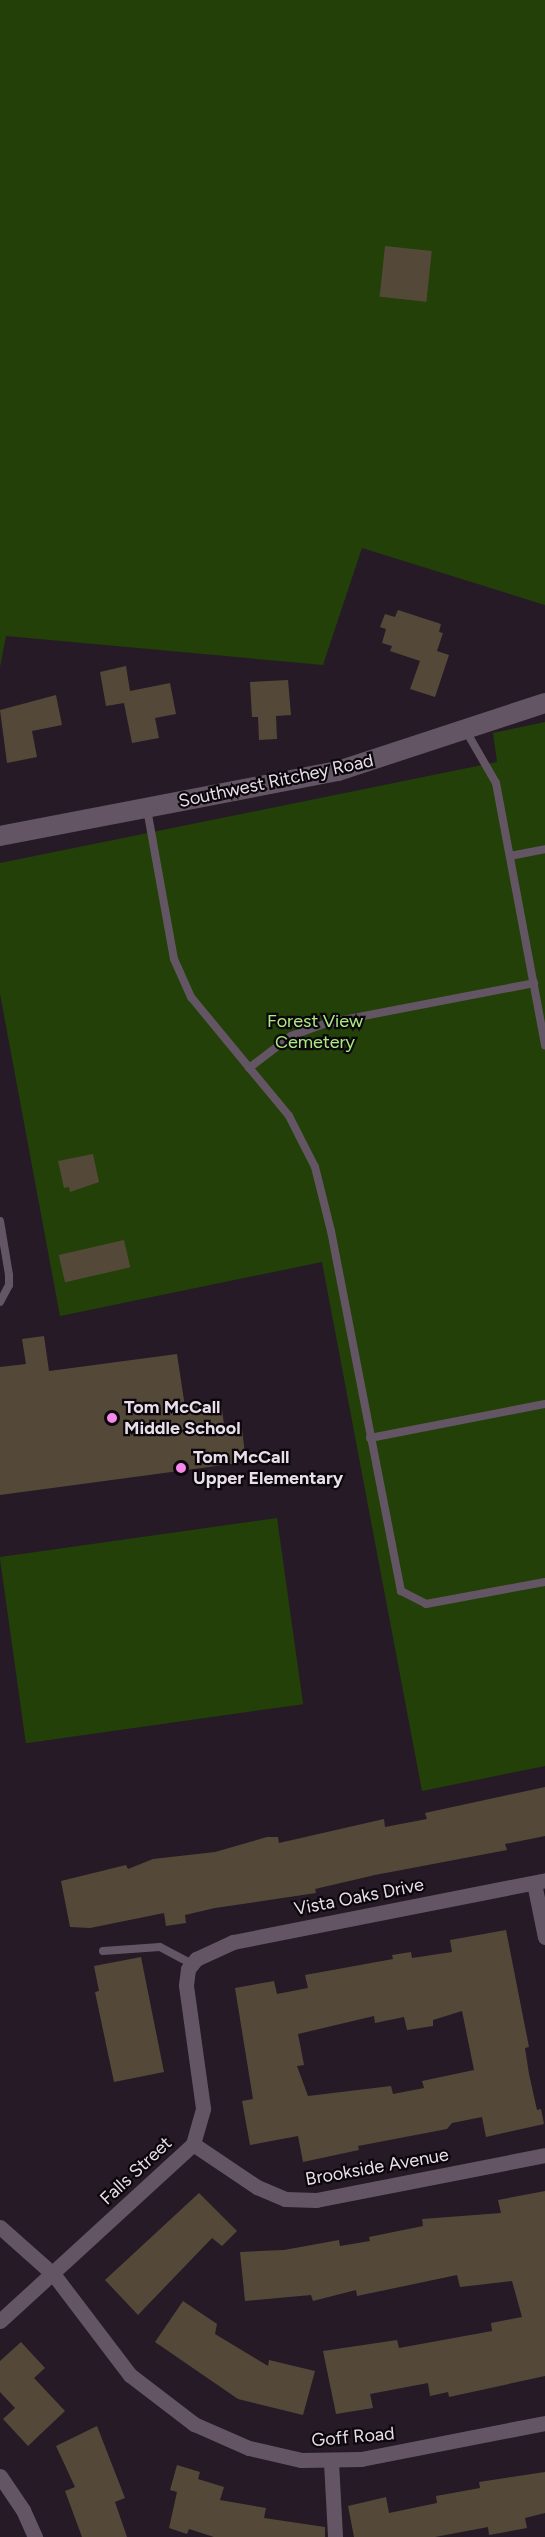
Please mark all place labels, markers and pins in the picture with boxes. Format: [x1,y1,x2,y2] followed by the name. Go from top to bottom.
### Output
[124,1397,241,1440] place label: Tom McCall Middle School
[105,1411,119,1425] marker: Tom McCall Middle School
[193,1447,343,1490] place label: Tom McCall Upper Elementary
[174,1461,188,1475] marker: Tom McCall Upper Elementary

